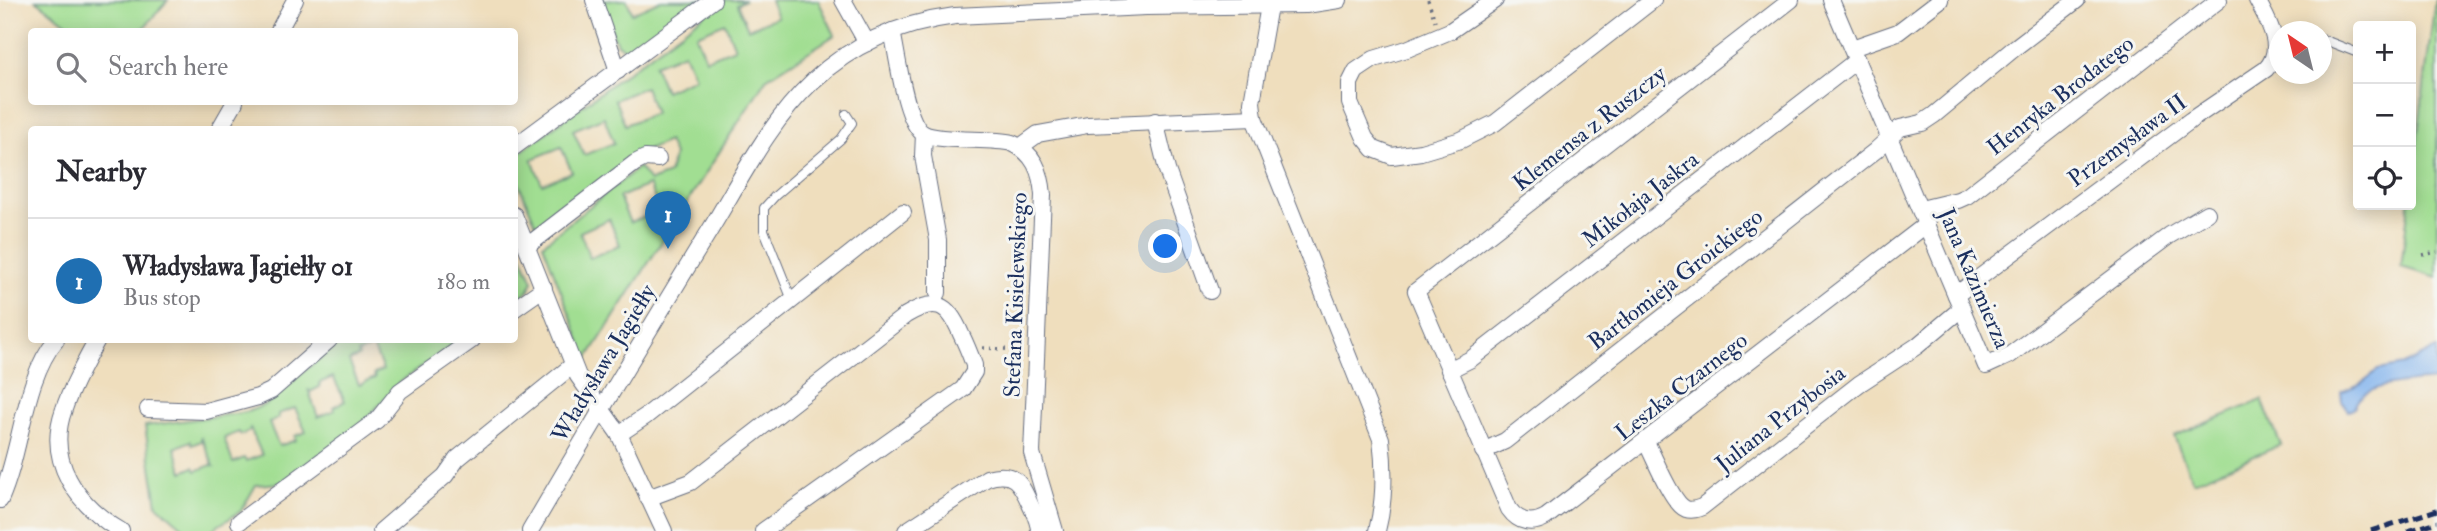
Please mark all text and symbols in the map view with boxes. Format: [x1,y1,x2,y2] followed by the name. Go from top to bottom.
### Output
[2269,21,2332,84] north arrow
[2353,21,2416,210] map controls
[2353,21,2416,84] button: +
[28,28,518,105] search box
[1981,29,2140,162] street label: Henryka Brodatego
[52,48,90,86] icon: search
[108,51,228,83] text: Search here
[1507,59,1672,197] street label: Klemensa z Ruszczy
[2353,84,2416,147] button: −
[2062,88,2192,193] street label: Przemysława II
[1576,145,1705,254] street label: Mikołaja Jaskra
[2353,147,2416,210] button: locate
[56,153,146,190] text: Nearby
[645,191,691,249] pin: 1
[997,192,1034,398] street label: Stefana Kisielewskiego
[1582,202,1768,357] street label: Bartłomieja Groickiego
[1932,203,2017,353] street label: Jana Kazimierza
[1148,229,1182,263] your location
[123,251,353,283] text: Władysława Jagiełły 01
[75,267,83,296] text: 1
[437,267,490,296] text: 180 m
[544,278,662,448] street label: Władysława Jagiełły
[123,283,201,312] text: Bus stop
[1609,326,1753,447] street label: Leszka Czarnego
[1709,358,1852,479] street label: Juliana Przybosia

